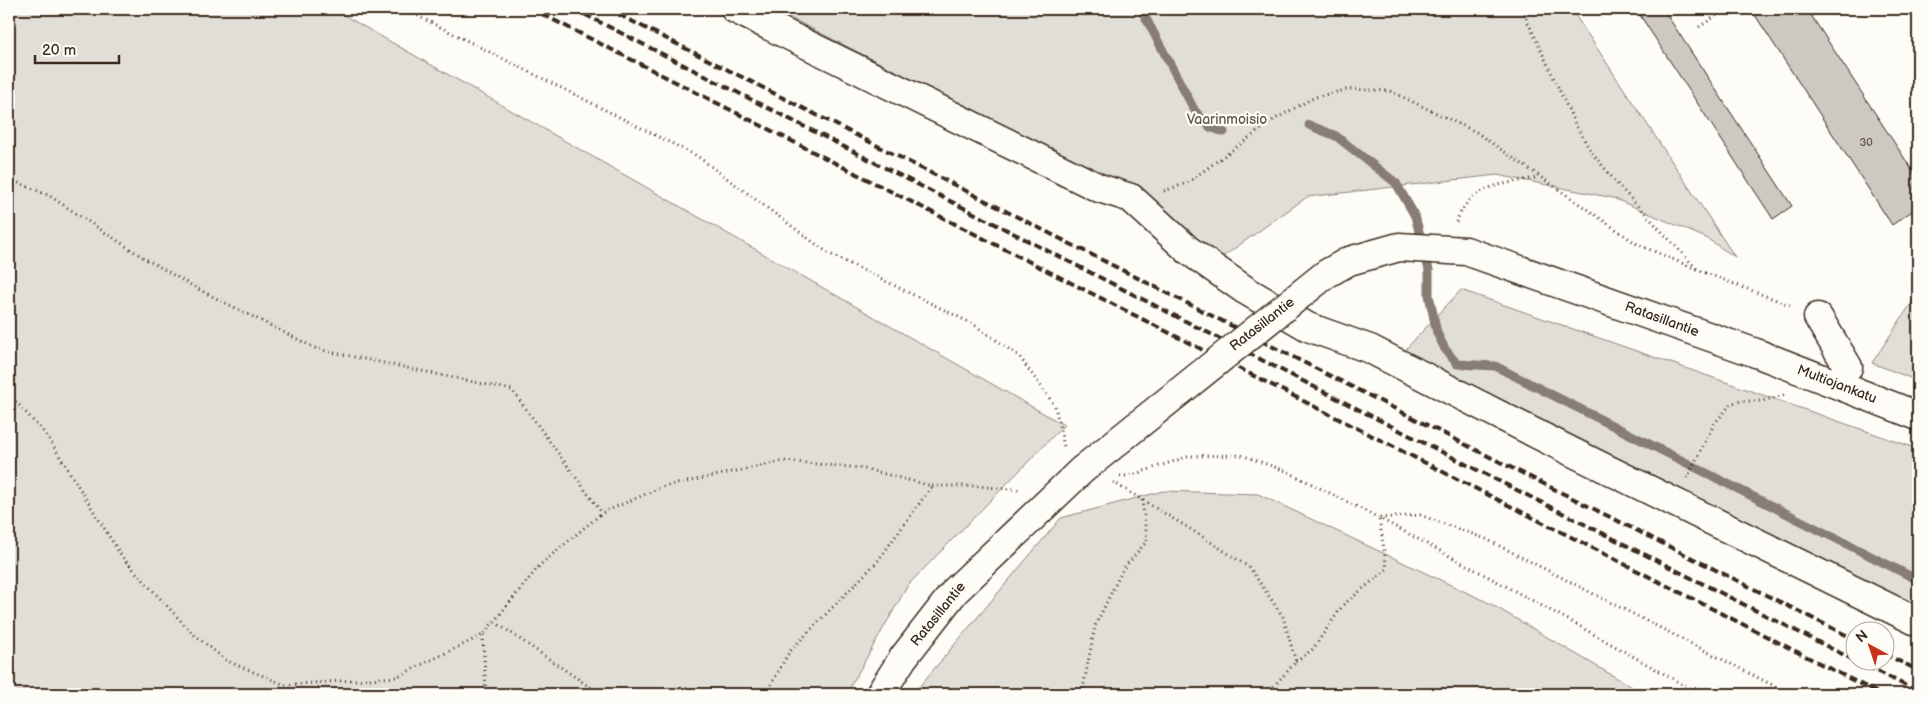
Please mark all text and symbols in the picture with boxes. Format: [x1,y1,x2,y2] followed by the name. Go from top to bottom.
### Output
[35,32,119,64] scale bar
[42,41,76,60] text: 20 m
[1187,111,1267,128] park label: Vaarinmoisio
[1859,136,1873,149] house number: 30
[1226,293,1298,355] street label: Ratasillantie
[1623,298,1701,340] street label: Ratasillantie
[1795,361,1879,407] street label: Multiojankatu
[907,578,969,650] street label: Ratasillantie
[1844,620,1894,670] north arrow
[1852,627,1871,646] text: N

